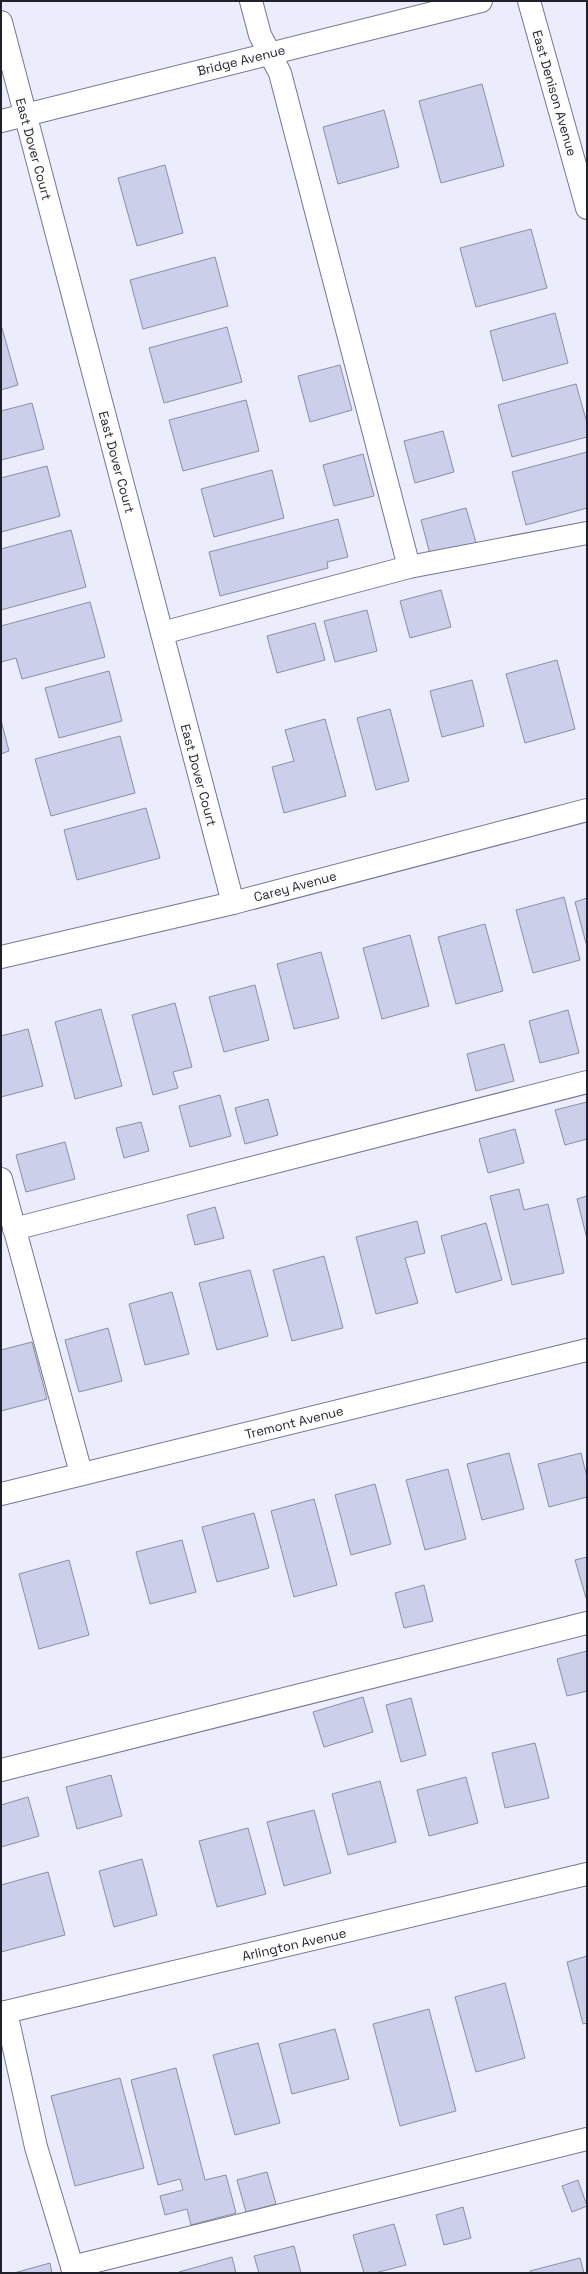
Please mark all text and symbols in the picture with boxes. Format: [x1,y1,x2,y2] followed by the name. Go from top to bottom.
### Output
[528,28,581,158] street label: East Denison Avenue
[195,41,287,80] street label: Bridge Avenue
[12,96,55,202] street label: East Dover Court
[95,409,138,515] street label: East Dover Court
[177,722,220,828] street label: East Dover Court
[252,867,338,906] street label: Carey Avenue
[243,1402,345,1443] street label: Tremont Avenue
[240,1924,348,1965] street label: Arlington Avenue

